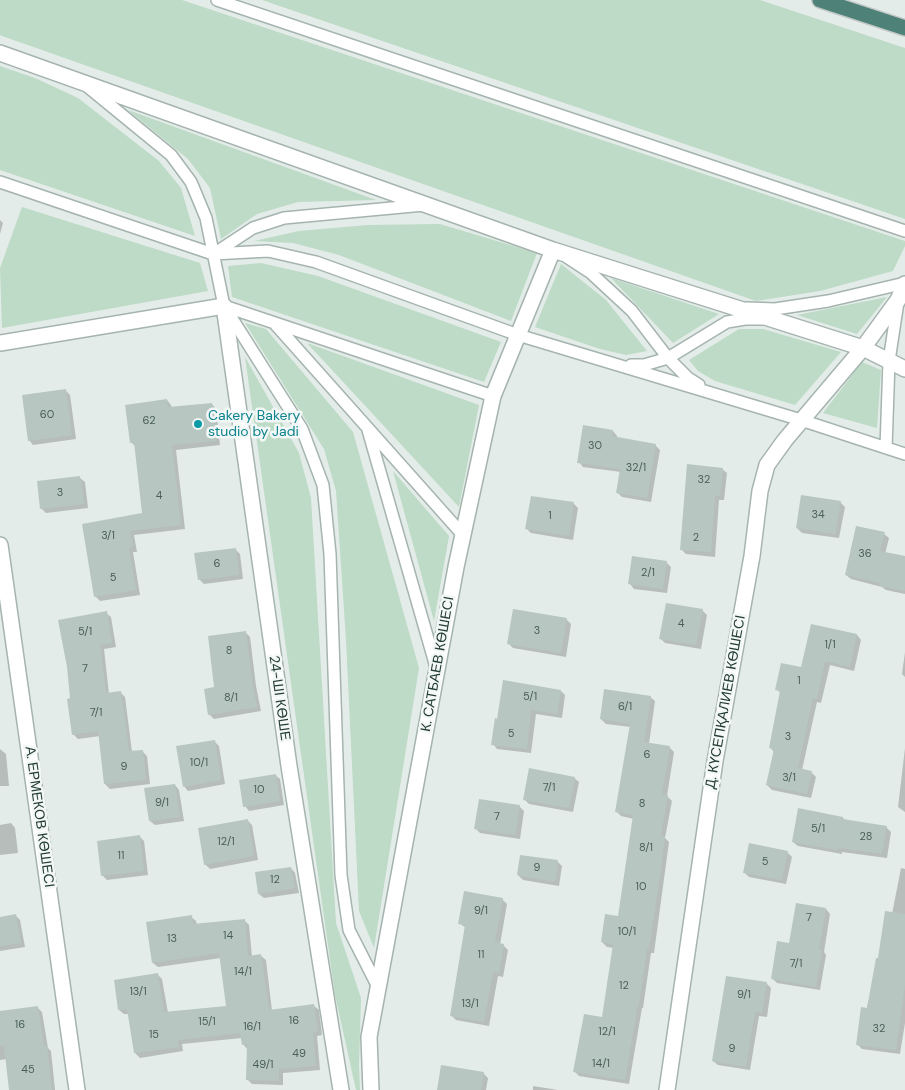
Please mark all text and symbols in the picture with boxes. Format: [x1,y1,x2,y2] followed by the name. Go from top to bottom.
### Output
[40,408,54,422] house number: 60
[208,408,300,441] place label: Cakery Bakery studio by Jadi
[143,414,155,428] house number: 62
[192,418,204,430] marker: Cakery Bakery studio by Jadi
[588,439,602,453] house number: 30
[626,461,646,475] house number: 32/1
[698,473,710,487] house number: 32
[57,486,63,500] house number: 3
[156,489,162,503] house number: 4
[811,508,825,522] house number: 34
[548,509,552,523] house number: 1
[101,529,115,543] house number: 3/1
[693,531,699,545] house number: 2
[858,547,872,561] house number: 36
[214,557,220,571] house number: 6
[641,566,655,580] house number: 2/1
[110,571,116,585] house number: 5
[418,595,458,733] street label: К. САТБАЕВ КӨШЕСІ
[702,614,750,790] street label: Д. КҮСЕПҚАЛИЕВ КӨШЕСІ
[678,617,684,631] house number: 4
[534,624,540,638] house number: 3
[78,625,92,639] house number: 5/1
[824,638,836,652] house number: 1/1
[226,644,232,658] house number: 8
[265,654,293,742] street label: 24-ШІ КӨШЕ
[82,662,88,676] house number: 7
[797,674,801,688] house number: 1
[523,690,537,704] house number: 5/1
[224,691,238,705] house number: 8/1
[618,700,632,714] house number: 6/1
[90,706,102,720] house number: 7/1
[508,727,514,741] house number: 5
[785,730,791,744] house number: 3
[21,745,57,889] street label: А. ЕРМЕКОВ КӨШЕСІ
[644,748,650,762] house number: 6
[190,756,208,770] house number: 10/1
[121,760,127,774] house number: 9
[782,771,796,785] house number: 3/1
[543,781,555,795] house number: 7/1
[254,783,264,797] house number: 10
[155,796,169,810] house number: 9/1
[639,797,645,811] house number: 8
[494,810,500,824] house number: 7
[811,822,825,836] house number: 5/1
[860,830,872,844] house number: 28
[217,835,235,849] house number: 12/1
[639,841,653,855] house number: 8/1
[118,849,124,863] house number: 11
[762,855,768,869] house number: 5
[534,861,540,875] house number: 9
[270,873,280,887] house number: 12
[636,880,646,894] house number: 10
[474,904,488,918] house number: 9/1
[806,911,812,925] house number: 7
[618,925,636,939] house number: 10/1
[223,929,233,943] house number: 14
[167,932,177,946] house number: 13
[478,948,484,962] house number: 11
[790,957,802,971] house number: 7/1
[234,965,252,979] house number: 14/1
[619,979,629,993] house number: 12
[129,985,147,999] house number: 13/1
[737,988,751,1002] house number: 9/1
[461,997,479,1011] house number: 13/1
[289,1014,299,1028] house number: 16
[198,1015,216,1029] house number: 15/1
[15,1018,25,1032] house number: 16
[243,1020,261,1034] house number: 16/1
[873,1022,885,1036] house number: 32
[598,1025,616,1039] house number: 12/1
[149,1028,159,1042] house number: 15
[729,1042,735,1056] house number: 9
[292,1047,306,1061] house number: 49
[592,1057,610,1071] house number: 14/1
[253,1058,273,1072] house number: 49/1
[21,1063,35,1077] house number: 45

